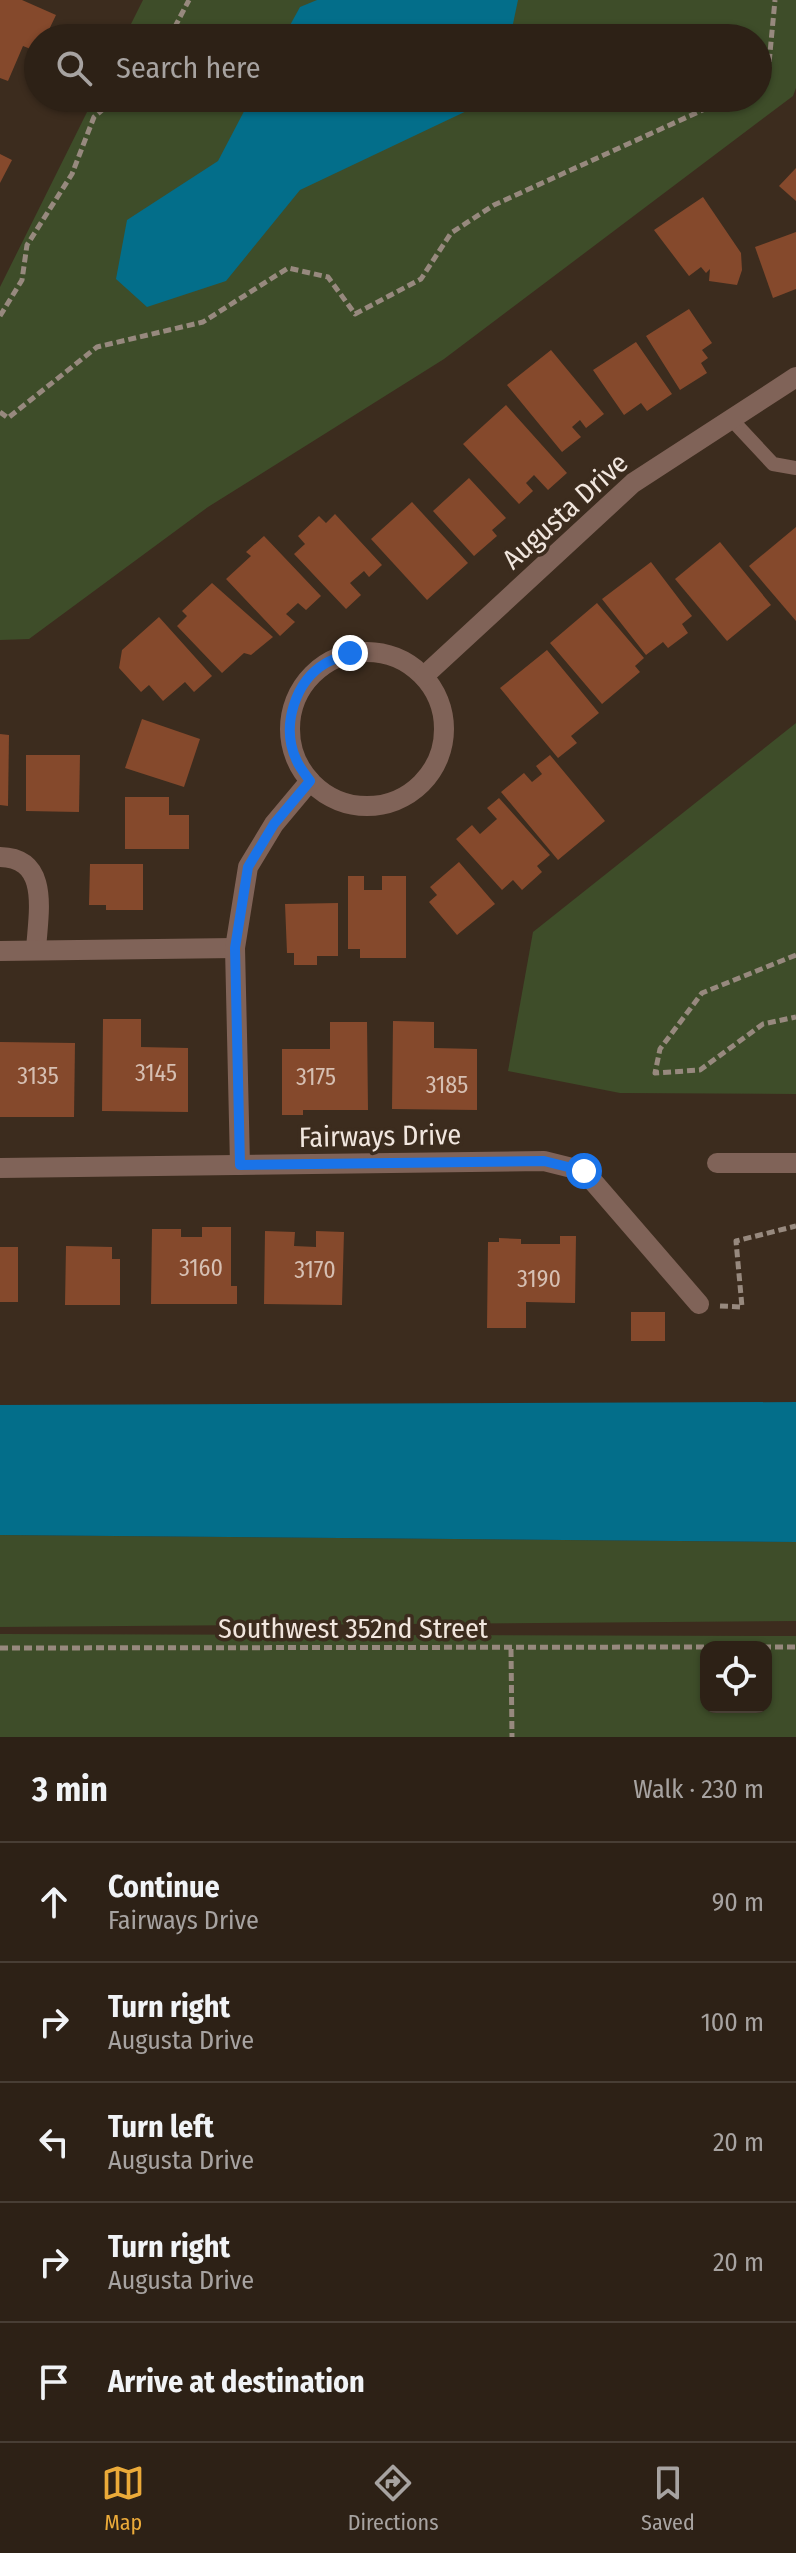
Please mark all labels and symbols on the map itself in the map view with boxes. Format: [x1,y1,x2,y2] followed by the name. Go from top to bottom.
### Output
[495,446,635,576] street label: Augusta Drive
[332,635,368,671] route end
[135,1059,177,1087] house number: 3145
[17,1062,59,1090] house number: 3135
[296,1063,336,1091] house number: 3175
[426,1071,468,1099] house number: 3185
[298,1118,462,1154] street label: Fairways Drive
[566,1153,602,1189] route start
[179,1254,223,1282] house number: 3160
[294,1256,336,1284] house number: 3170
[517,1265,561,1293] house number: 3190
[218,1612,489,1645] street label: Southwest 352nd Street

